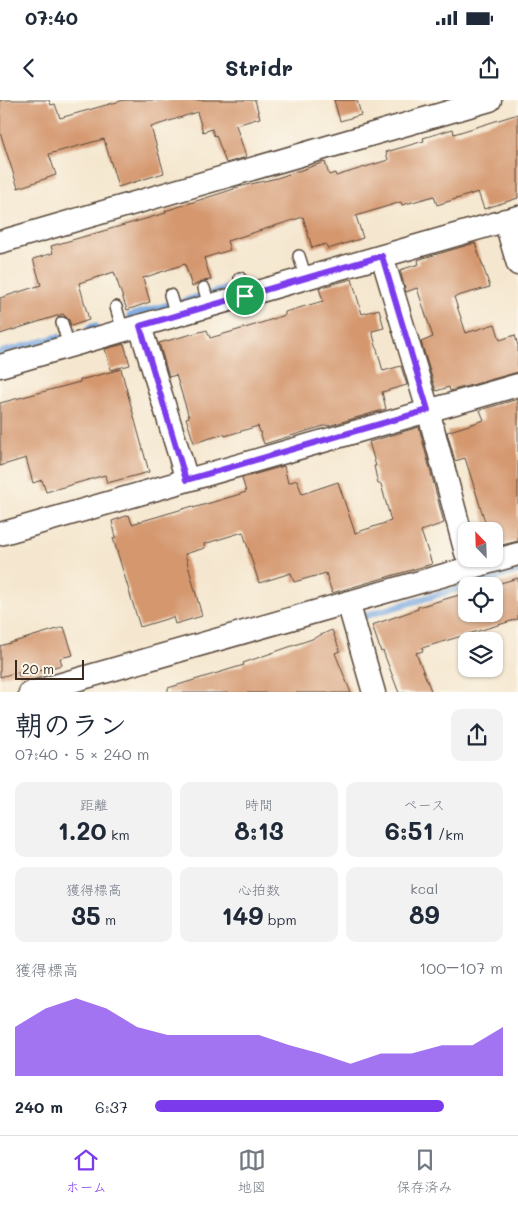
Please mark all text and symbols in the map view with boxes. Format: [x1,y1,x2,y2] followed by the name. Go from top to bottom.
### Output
[25,5,78,30] text: 07:40
[225,53,293,82] text: Stridr
[15,54,43,82] icon: back
[475,54,503,82] icon: share
[224,275,266,317] pin
[231,282,259,310] icon: arrive
[458,522,502,568] north arrow
[458,522,503,677] map controls
[458,577,503,622] button: locate
[458,632,503,677] button: layers
[15,658,84,681] scale bar
[22,659,54,678] text: 20 m
[15,706,127,742] text: 朝のラン
[451,709,503,761] button: share
[15,743,149,764] text: 07:40 · 5 × 240 m
[80,795,108,814] text: 距離
[245,795,273,814] text: 時間
[404,795,445,814] text: ペース
[58,814,107,846] text: 1.20
[234,814,284,846] text: 8:13
[385,814,433,846] text: 6:51
[107,825,130,844] text: km
[433,825,464,844] text: /km
[410,879,438,898] text: kcal
[66,880,122,899] text: 獲得標高
[238,880,280,899] text: 心拍数
[409,898,440,930] text: 89
[71,899,101,931] text: 35
[221,899,263,931] text: 149
[101,910,116,929] text: m
[263,910,297,929] text: bpm
[419,957,503,978] text: 100–107 m
[15,959,79,980] text: 獲得標高
[15,1096,63,1117] text: 240 m
[95,1096,128,1117] text: 6:37
[65,1146,107,1196] tab: ホーム
[238,1146,266,1196] tab: 地図
[397,1146,453,1196] tab: 保存済み

